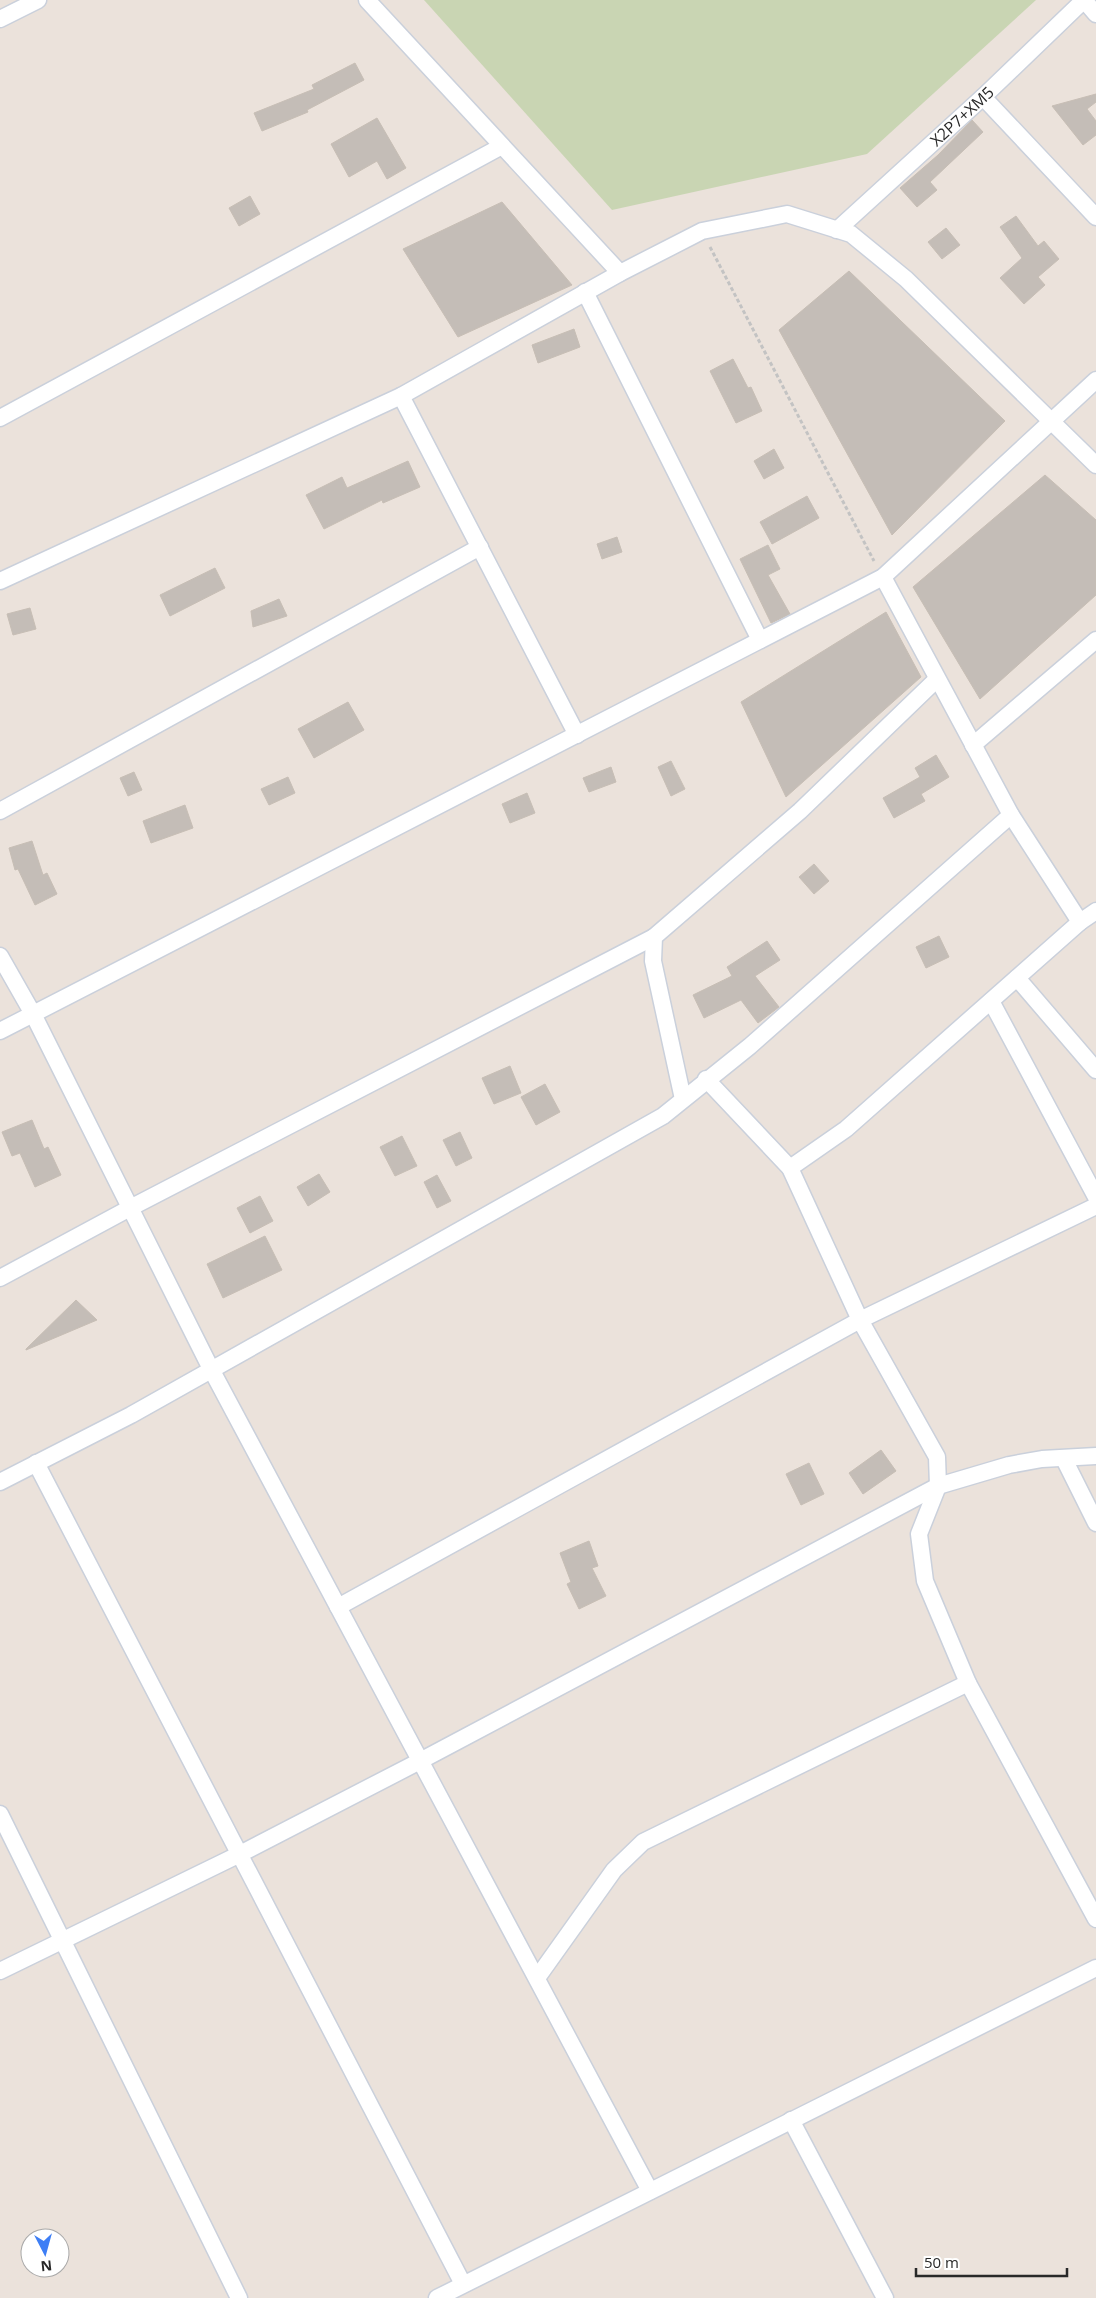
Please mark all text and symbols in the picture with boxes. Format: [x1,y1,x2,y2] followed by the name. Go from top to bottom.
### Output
[925,81,999,151] street label: X2P7+XM5
[20,2228,70,2278] north arrow
[916,2246,1067,2278] scale bar
[924,2252,959,2272] text: 50 m
[40,2256,53,2276] text: N

